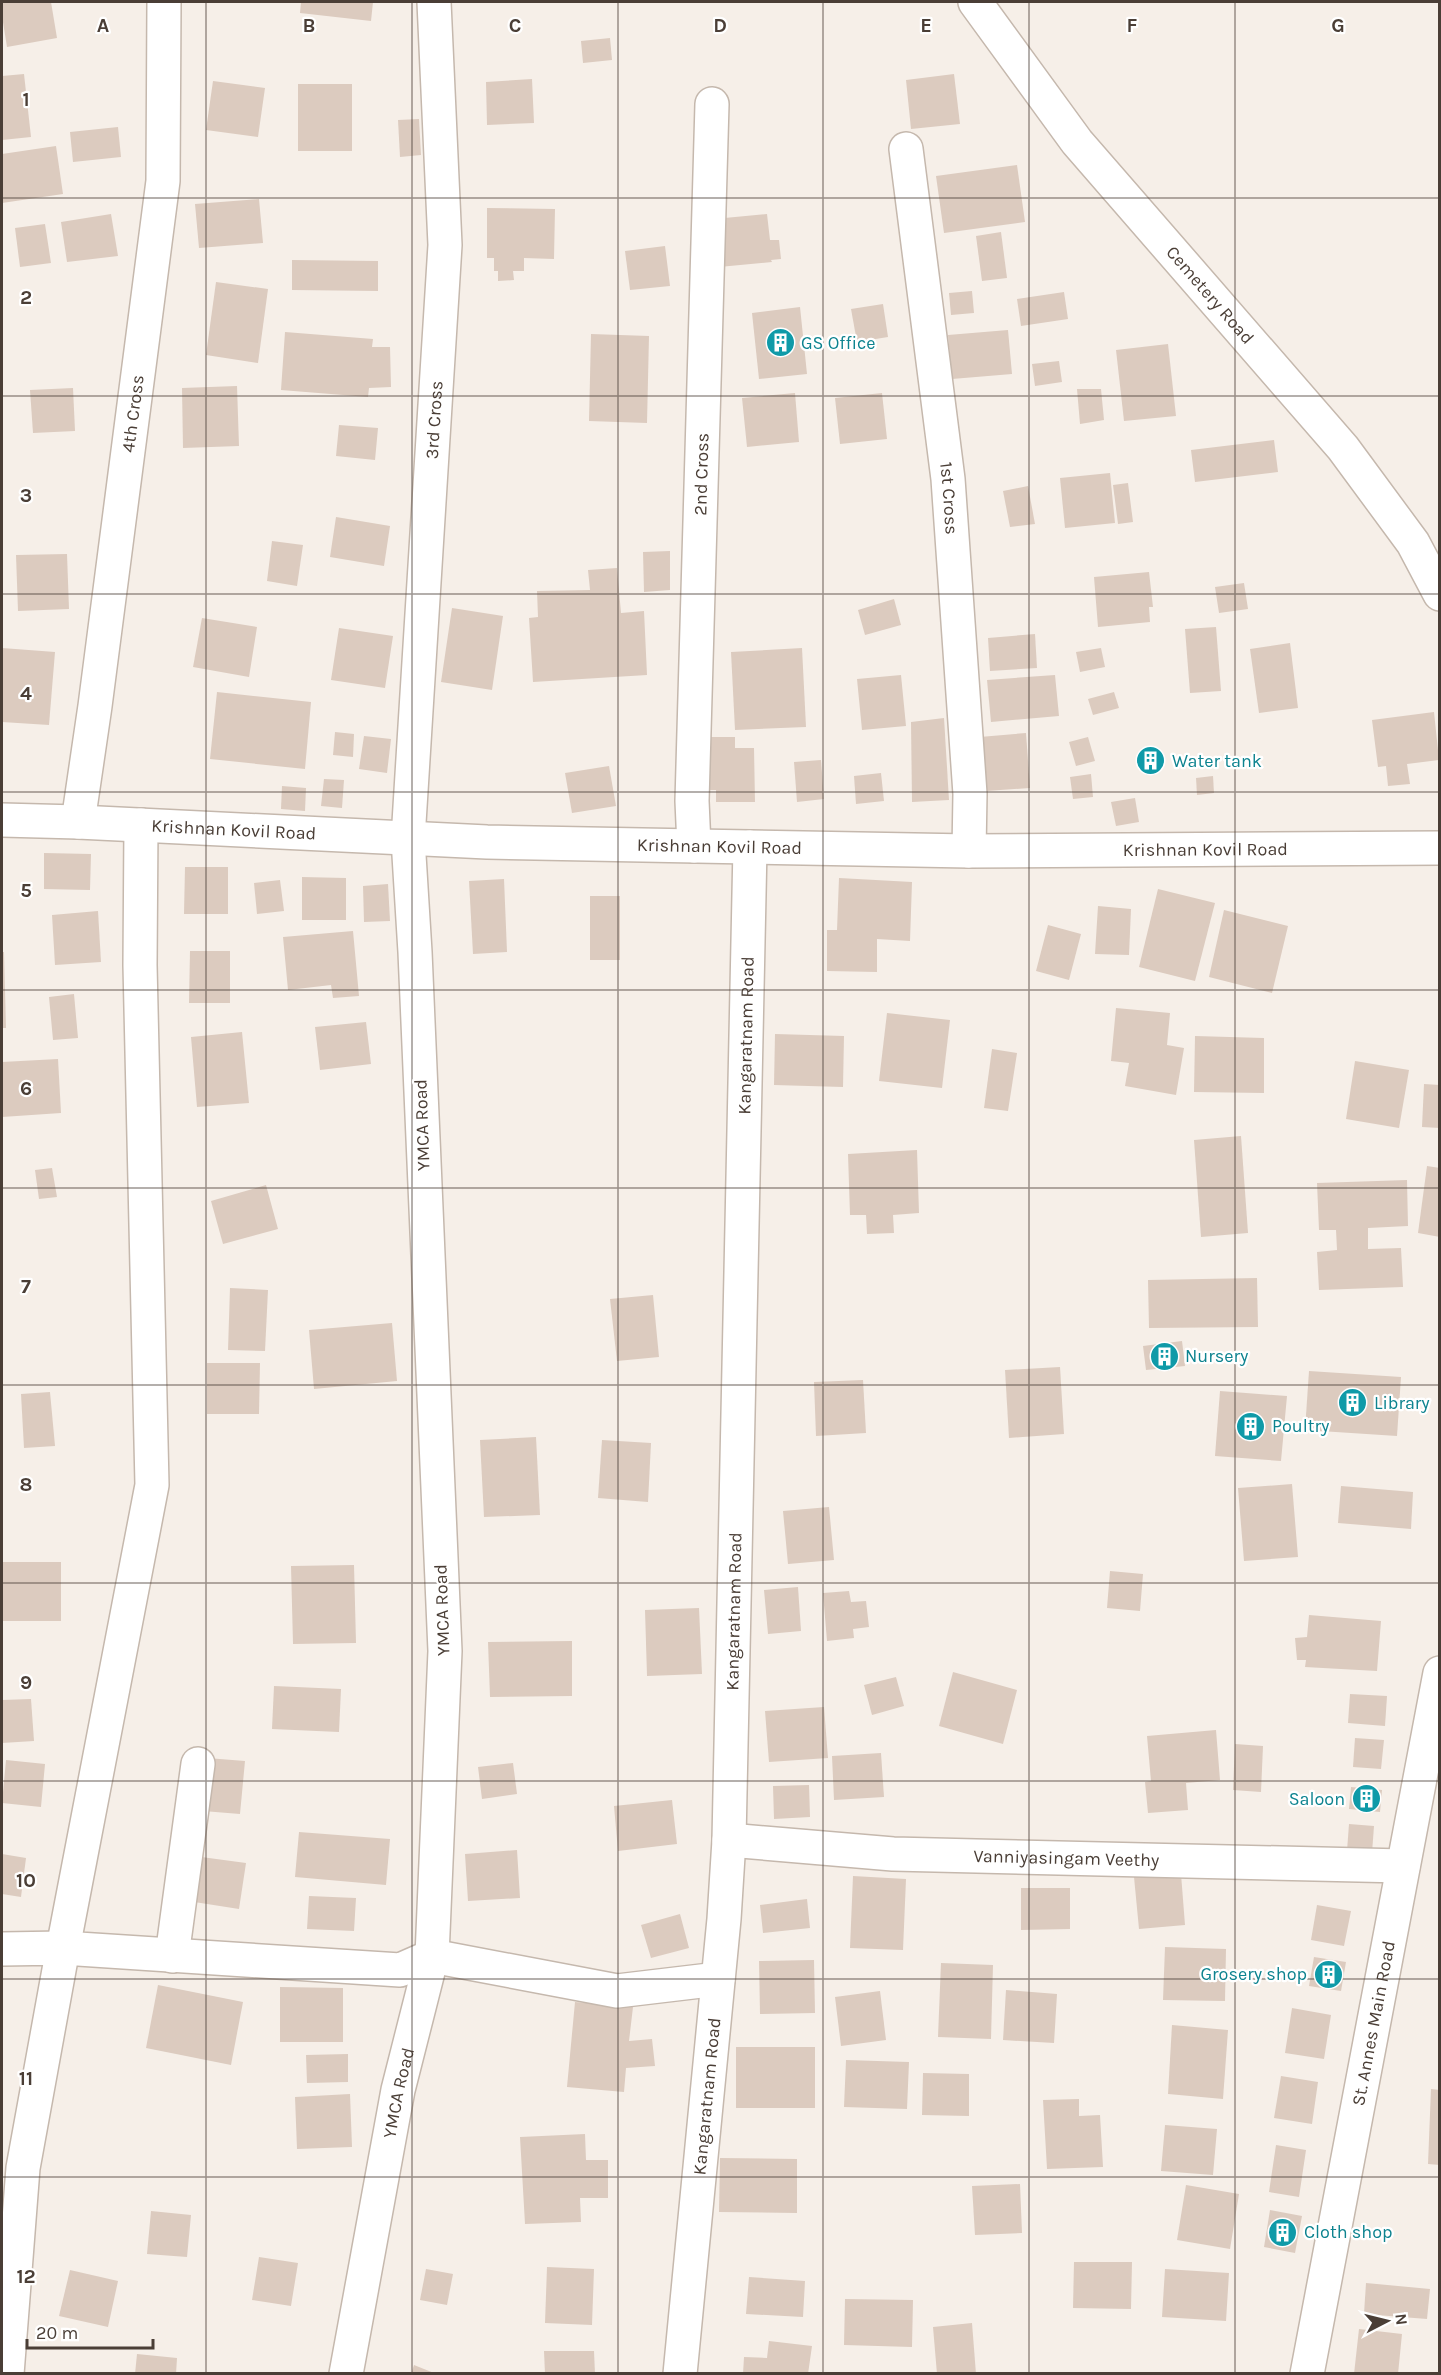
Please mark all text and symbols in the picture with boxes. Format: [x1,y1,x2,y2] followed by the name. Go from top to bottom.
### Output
[97,14,110,37] text: A
[303,14,315,37] text: B
[509,14,521,37] text: C
[713,14,727,37] text: D
[920,14,932,37] text: E
[1127,14,1138,37] text: F
[1331,14,1345,37] text: G
[22,88,30,111] text: 1
[1161,241,1259,349] street label: Cemetery Road
[20,286,32,309] text: 2
[764,327,796,359] building icon: GS Office
[801,332,876,354] place label: GS Office
[117,373,149,454] street label: 4th Cross
[421,380,448,460] street label: 3rd Cross
[689,433,714,516] street label: 2nd Cross
[935,461,963,535] street label: 1st Cross
[20,484,32,507] text: 3
[20,682,32,705] text: 4
[1135,745,1167,777] building icon: Water tank
[1172,750,1262,772] place label: Water tank
[151,815,317,845] street label: Krishnan Kovil Road
[637,834,802,859] street label: Krishnan Kovil Road
[1123,838,1288,861] street label: Krishnan Kovil Road
[20,879,32,902] text: 5
[733,956,759,1115] street label: Kangaratnam Road
[20,1077,32,1100] text: 6
[409,1079,435,1171] street label: YMCA Road
[21,1275,31,1298] text: 7
[1148,1340,1180,1372] building icon: Nursery
[1185,1345,1249,1367] place label: Nursery
[1337,1387,1369,1419] building icon: Library
[1374,1392,1430,1414] place label: Library
[1235,1410,1267,1442] building icon: Poultry
[1272,1415,1330,1437] place label: Poultry
[20,1473,32,1496] text: 8
[721,1532,747,1691] street label: Kangaratnam Road
[429,1564,455,1656] street label: YMCA Road
[20,1671,32,1694] text: 9
[1350,1783,1382,1815] building icon: Saloon
[1289,1788,1345,1810] place label: Saloon
[973,1845,1160,1871] street label: Vanniyasingam Veethy
[16,1869,36,1892] text: 10
[1347,1939,1400,2108] street label: St. Annes Main Road
[1312,1958,1344,1990] building icon: Grosery shop
[1201,1963,1307,1985] place label: Grosery shop
[688,2016,725,2176] street label: Kangaratnam Road
[378,2045,419,2140] street label: YMCA Road
[19,2067,33,2090] text: 11
[1267,2216,1299,2248] building icon: Cloth shop
[1304,2221,1393,2243] place label: Cloth shop
[16,2265,36,2288] text: 12
[1357,2291,1417,2351] north arrow
[27,2312,153,2350] scale bar
[1391,2312,1412,2326] text: N
[36,2322,78,2344] text: 20 m

